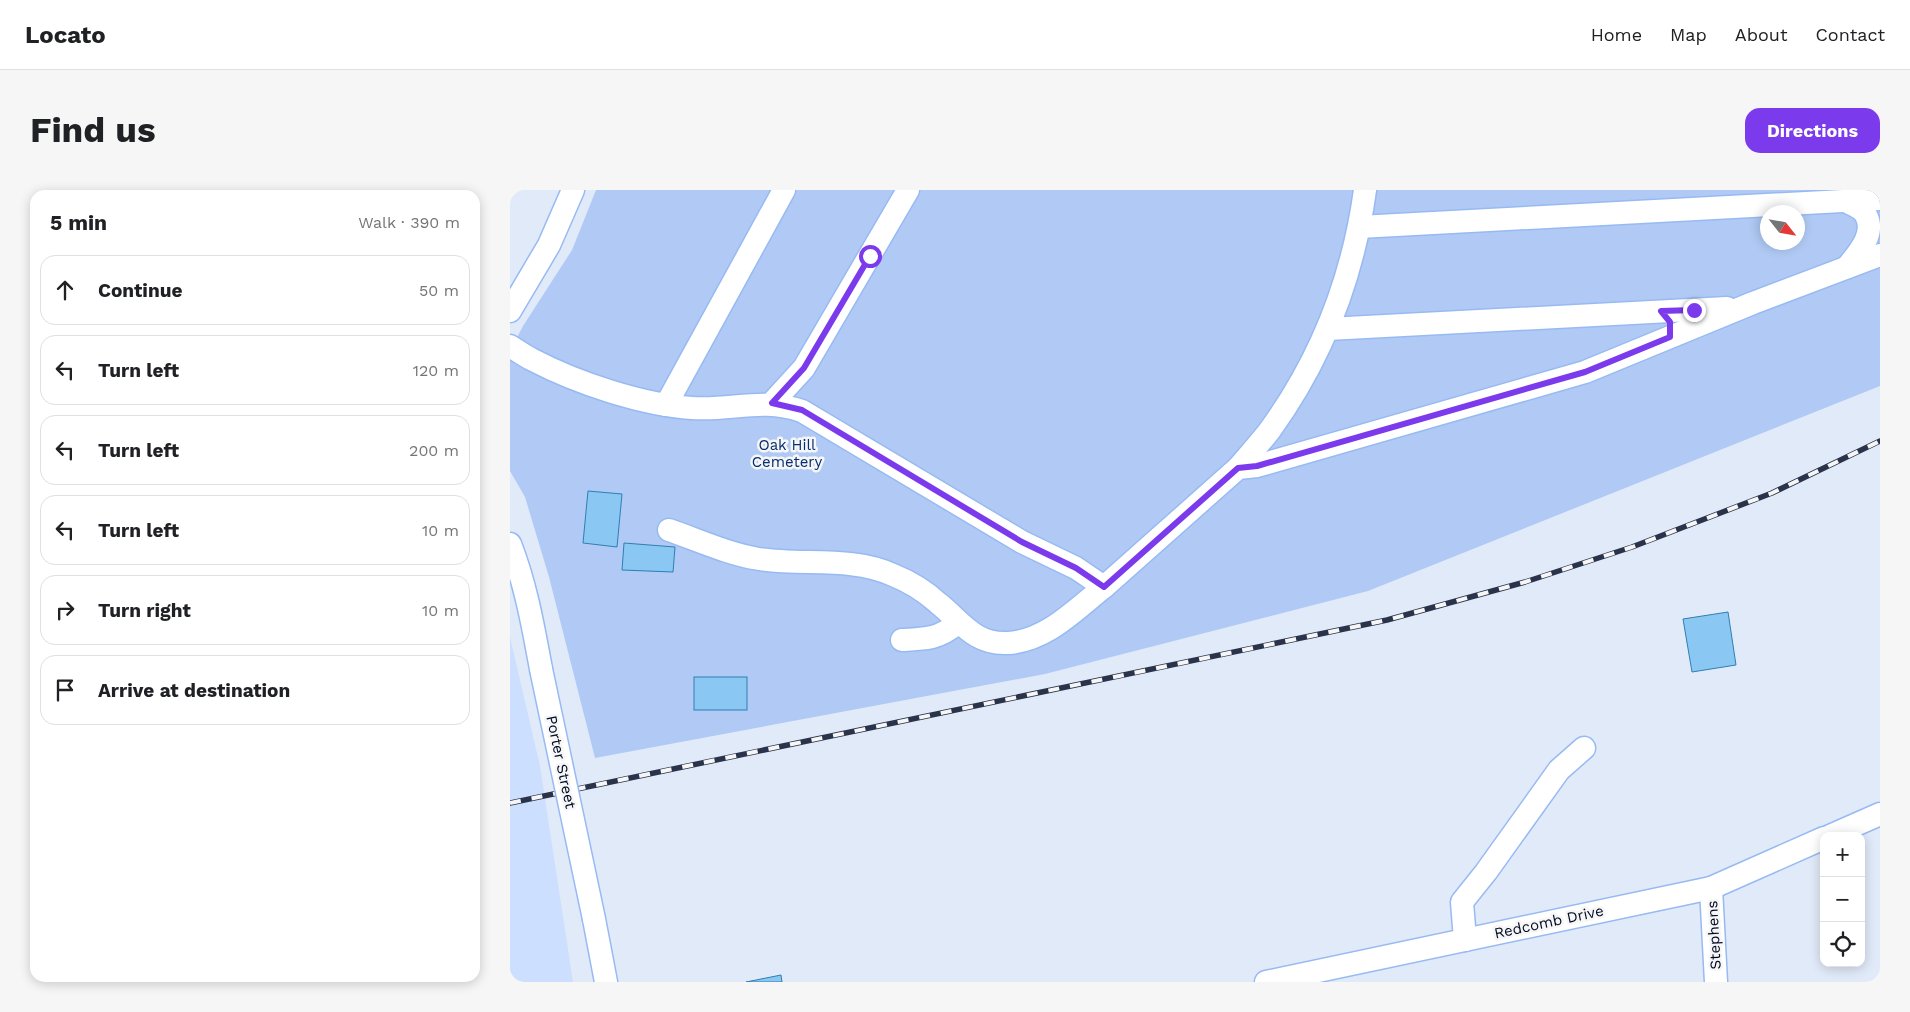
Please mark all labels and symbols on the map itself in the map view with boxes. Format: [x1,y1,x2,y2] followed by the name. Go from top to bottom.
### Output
[1760,205,1805,250] north arrow
[859,245,882,268] route start
[1683,299,1706,322] route end
[752,436,822,471] park label: Oak Hill Cemetery
[542,714,580,811] street label: Porter Street
[1703,900,1725,970] street label: Stephens
[1493,902,1605,942] street label: Redcomb Drive

